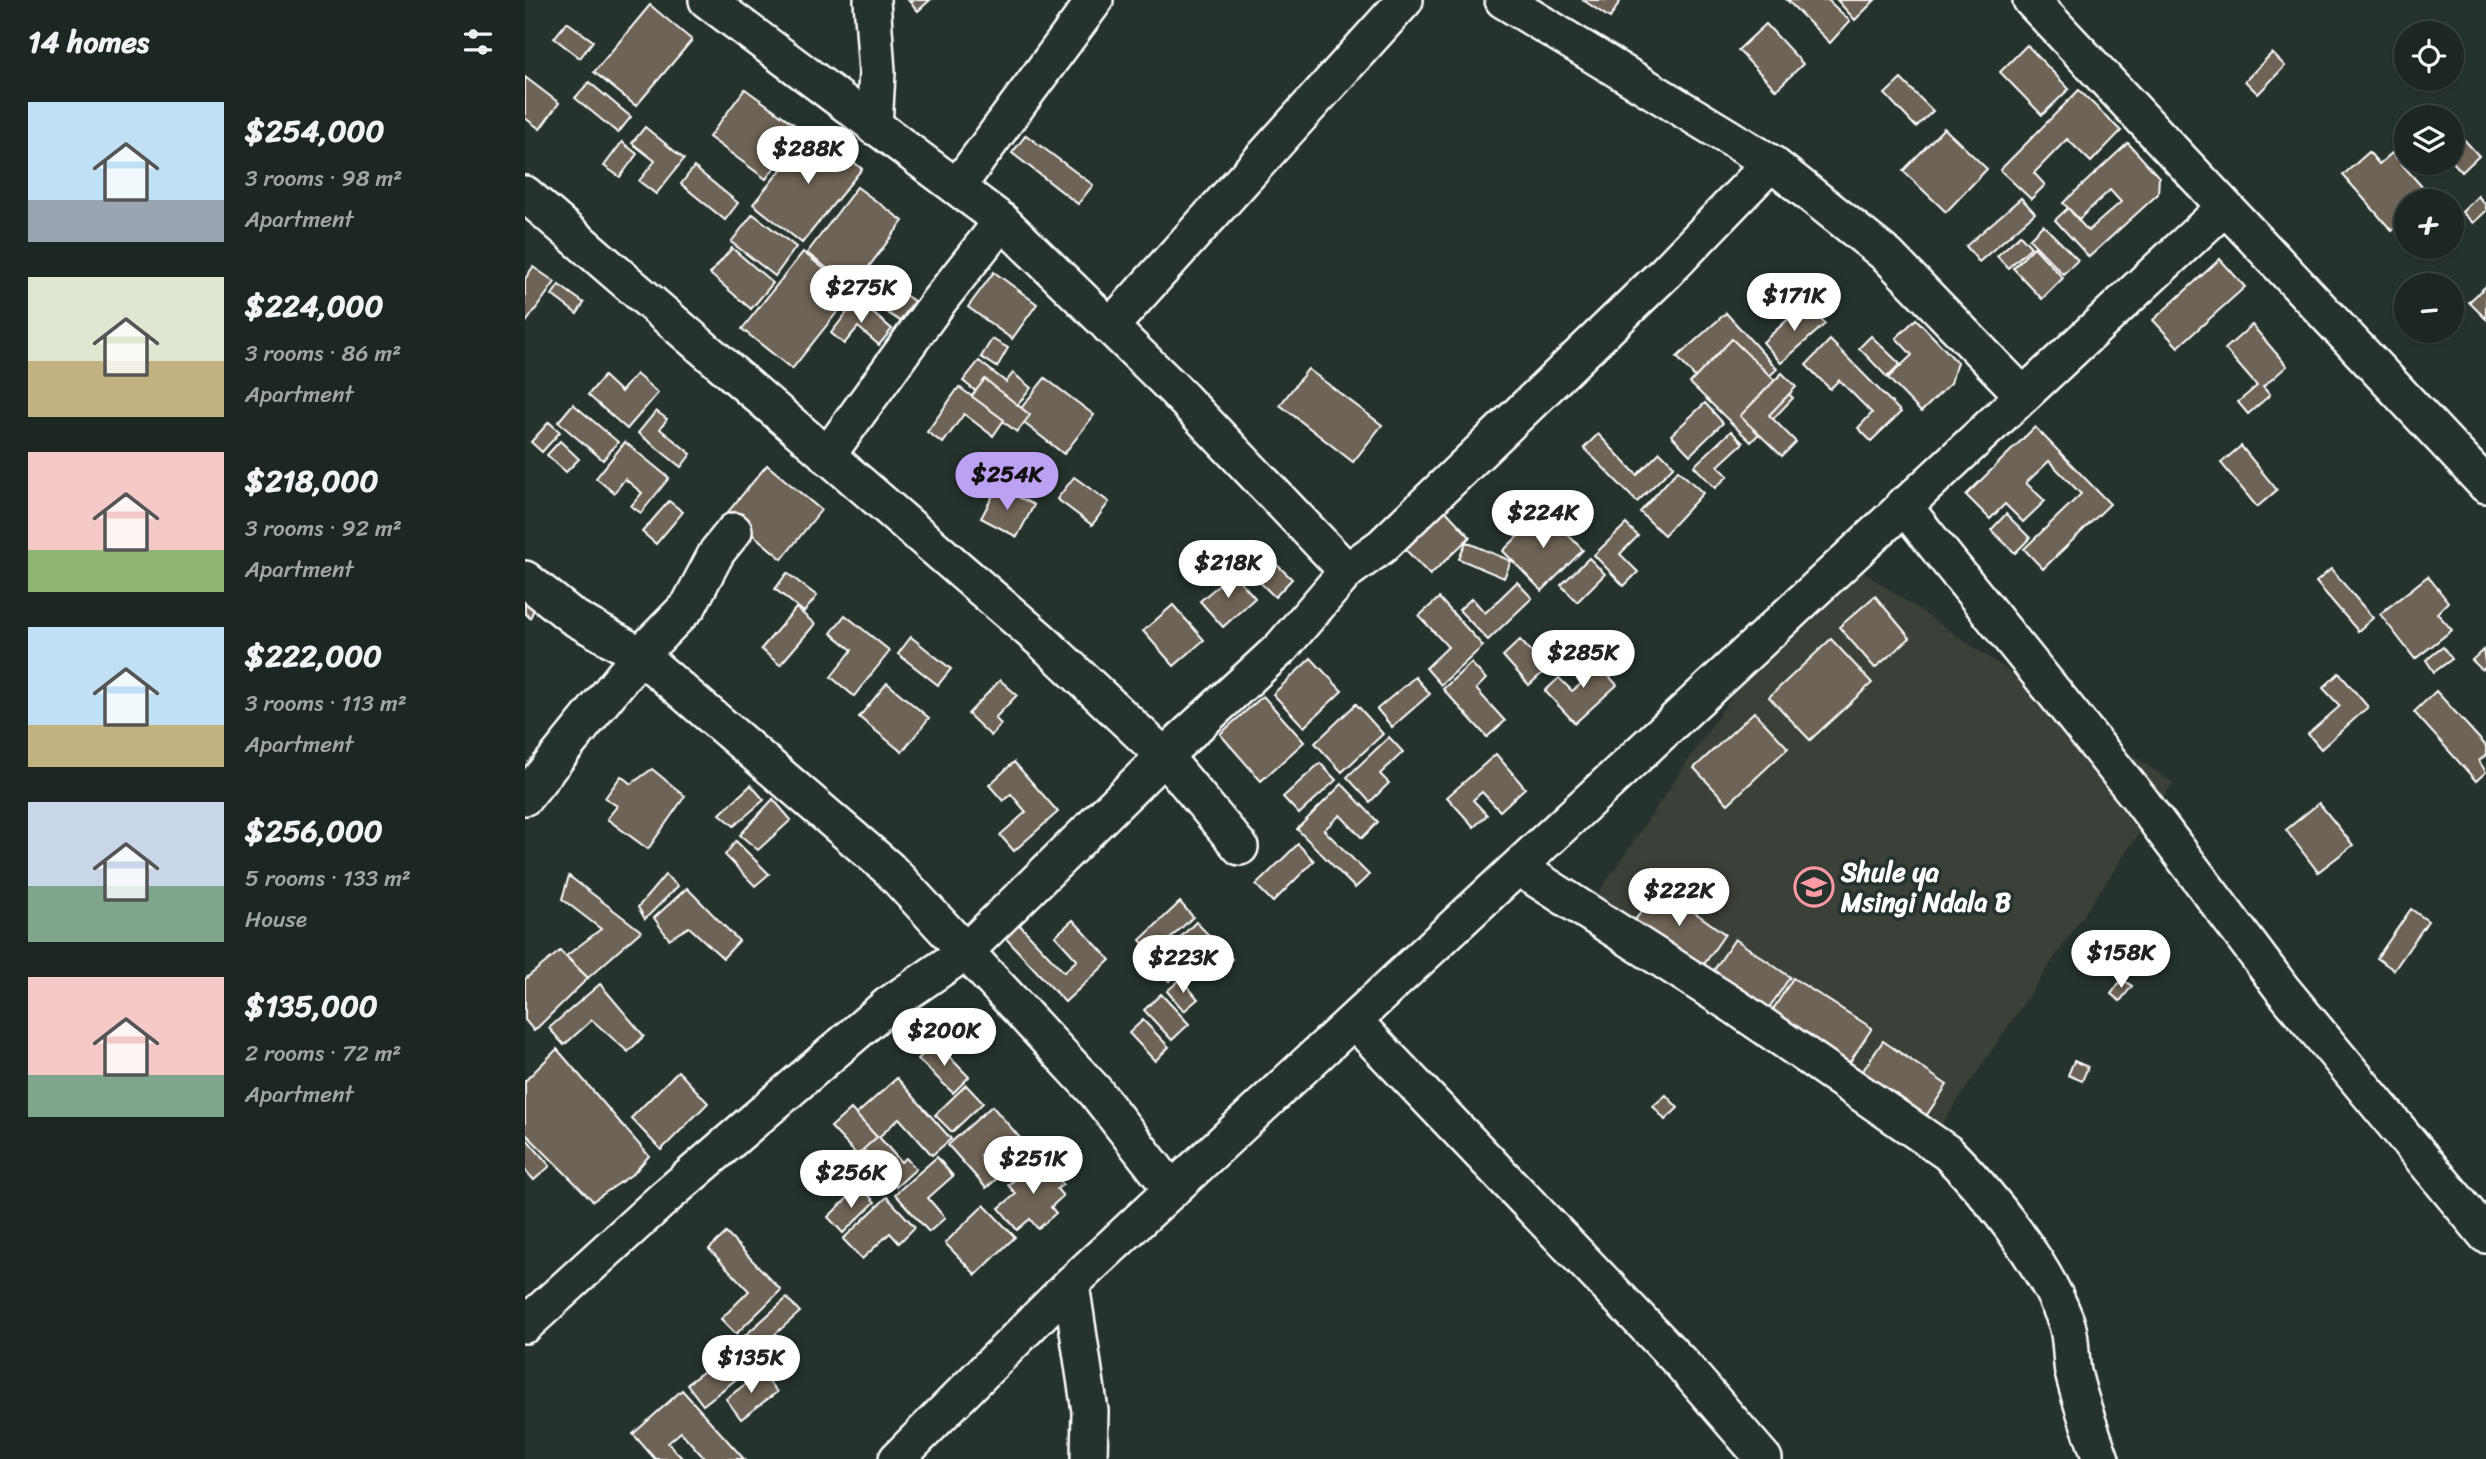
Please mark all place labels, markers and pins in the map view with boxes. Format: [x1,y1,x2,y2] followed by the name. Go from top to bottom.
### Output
[759,127,857,186] pin: $288K
[812,266,910,325] pin: $275K
[1745,274,1843,333] pin: $171K
[958,452,1056,512] pin: $254K
[1494,490,1592,550] pin: $224K
[1179,540,1277,600] pin: $218K
[1534,630,1632,690] pin: $285K
[1840,849,2011,925] place label: Shule ya Msingi Ndala B
[1793,866,1835,908] school or university icon: Shule ya Msingi Ndala B
[1630,869,1728,928] pin: $222K
[2072,930,2170,990] pin: $158K
[1134,936,1232,995] pin: $223K
[895,1009,993,1068] pin: $200K
[984,1136,1082,1196] pin: $251K
[802,1150,900,1210] pin: $256K
[702,1336,800,1395] pin: $135K

